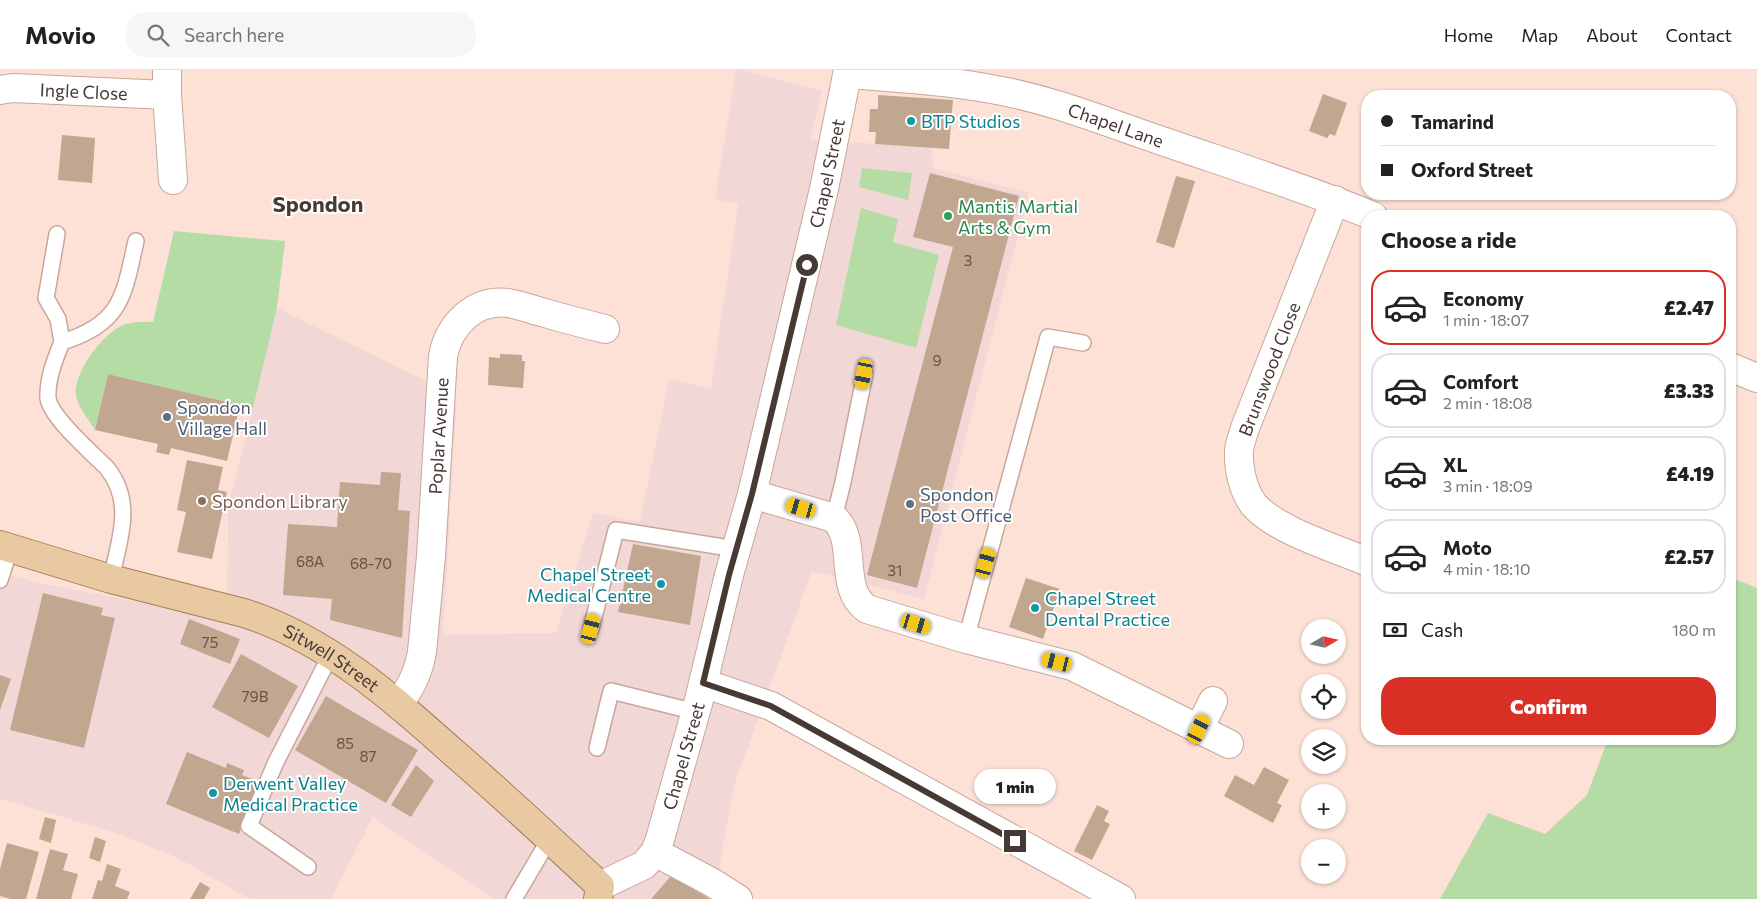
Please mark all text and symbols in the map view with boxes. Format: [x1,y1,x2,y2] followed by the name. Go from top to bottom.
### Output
[126,12,476,57] search box
[25,20,96,49] text: Movio
[144,21,172,49] icon: search
[184,23,284,46] text: Search here
[1444,24,1493,46] text: Home
[1521,24,1558,46] text: Map
[1586,24,1638,46] text: About
[1666,24,1732,46] text: Contact
[39,78,128,104] street label: Ingle Close
[1065,98,1167,152] street label: Chapel Lane
[921,110,1020,132] place label: BTP Studios
[1411,110,1494,133] text: Tamarind
[905,115,917,127] marker: BTP Studios
[804,117,849,230] street label: Chapel Street
[1411,158,1533,181] text: Oxford Street
[273,190,363,217] district label: Spondon
[958,195,1078,238] place label: Mantis Martial Arts & Gym
[942,210,954,222] marker: Mantis Martial Arts & Gym
[1381,226,1516,253] text: Choose a ride
[964,251,972,269] house number: 3
[796,254,818,276] route start
[1383,285,1428,330] icon: car
[1443,287,1524,310] text: Economy
[1664,296,1714,319] text: £2.47
[1233,299,1305,439] street label: Brunswood Close
[1443,310,1529,329] text: 1 min · 18:07
[932,351,942,369] house number: 9
[853,358,874,390] car
[1383,368,1428,413] icon: car
[1443,370,1519,393] text: Comfort
[424,377,453,495] street label: Poplar Avenue
[1664,379,1714,402] text: £3.33
[1443,393,1533,412] text: 2 min · 18:08
[177,396,267,439] place label: Spondon Village Hall
[161,411,173,423] marker: Spondon Village Hall
[1383,451,1428,496] icon: car
[1443,453,1468,476] text: XL
[1666,462,1714,485] text: £4.19
[1443,476,1533,495] text: 3 min · 18:09
[920,483,1012,526] place label: Spondon Post Office
[212,490,348,512] place label: Spondon Library
[196,495,208,507] marker: Spondon Library
[784,497,817,519] car
[904,498,916,510] marker: Spondon Post Office
[1383,534,1428,579] icon: car
[1443,536,1492,559] text: Moto
[1664,545,1714,568] text: £2.57
[974,547,997,579] car
[296,552,324,570] house number: 68A
[350,554,392,572] house number: 68-70
[1443,559,1530,578] text: 4 min · 18:10
[888,561,902,579] house number: 31
[527,563,651,606] place label: Chapel Street Medical Centre
[655,578,667,590] marker: Chapel Street Medical Centre
[1045,587,1170,630] place label: Chapel Street Dental Practice
[1029,602,1041,614] marker: Chapel Street Dental Practice
[899,612,932,636] car
[580,613,601,645] car
[1381,616,1409,644] icon: cash
[1421,618,1463,641] text: Cash
[280,619,384,696] street label: Sitwell Street
[1301,619,1346,664] north arrow
[1301,619,1346,884] map controls
[1672,620,1716,639] text: 180 m
[202,633,218,651] house number: 75
[1040,651,1073,673] car
[1301,674,1346,719] button: locate
[1381,677,1716,735] button: Confirm
[242,687,269,705] house number: 79B
[658,699,709,812] street label: Chapel Street
[1185,712,1212,746] car
[1301,729,1346,774] button: layers
[336,734,354,752] house number: 85
[360,747,377,765] house number: 87
[974,768,1056,804] callout: 1 min
[223,772,358,815] place label: Derwent Valley Medical Practice
[996,777,1034,796] text: 1 min
[1301,784,1346,829] button: +
[207,787,219,799] marker: Derwent Valley Medical Practice
[1004,830,1026,852] route end
[1301,839,1346,884] button: −

